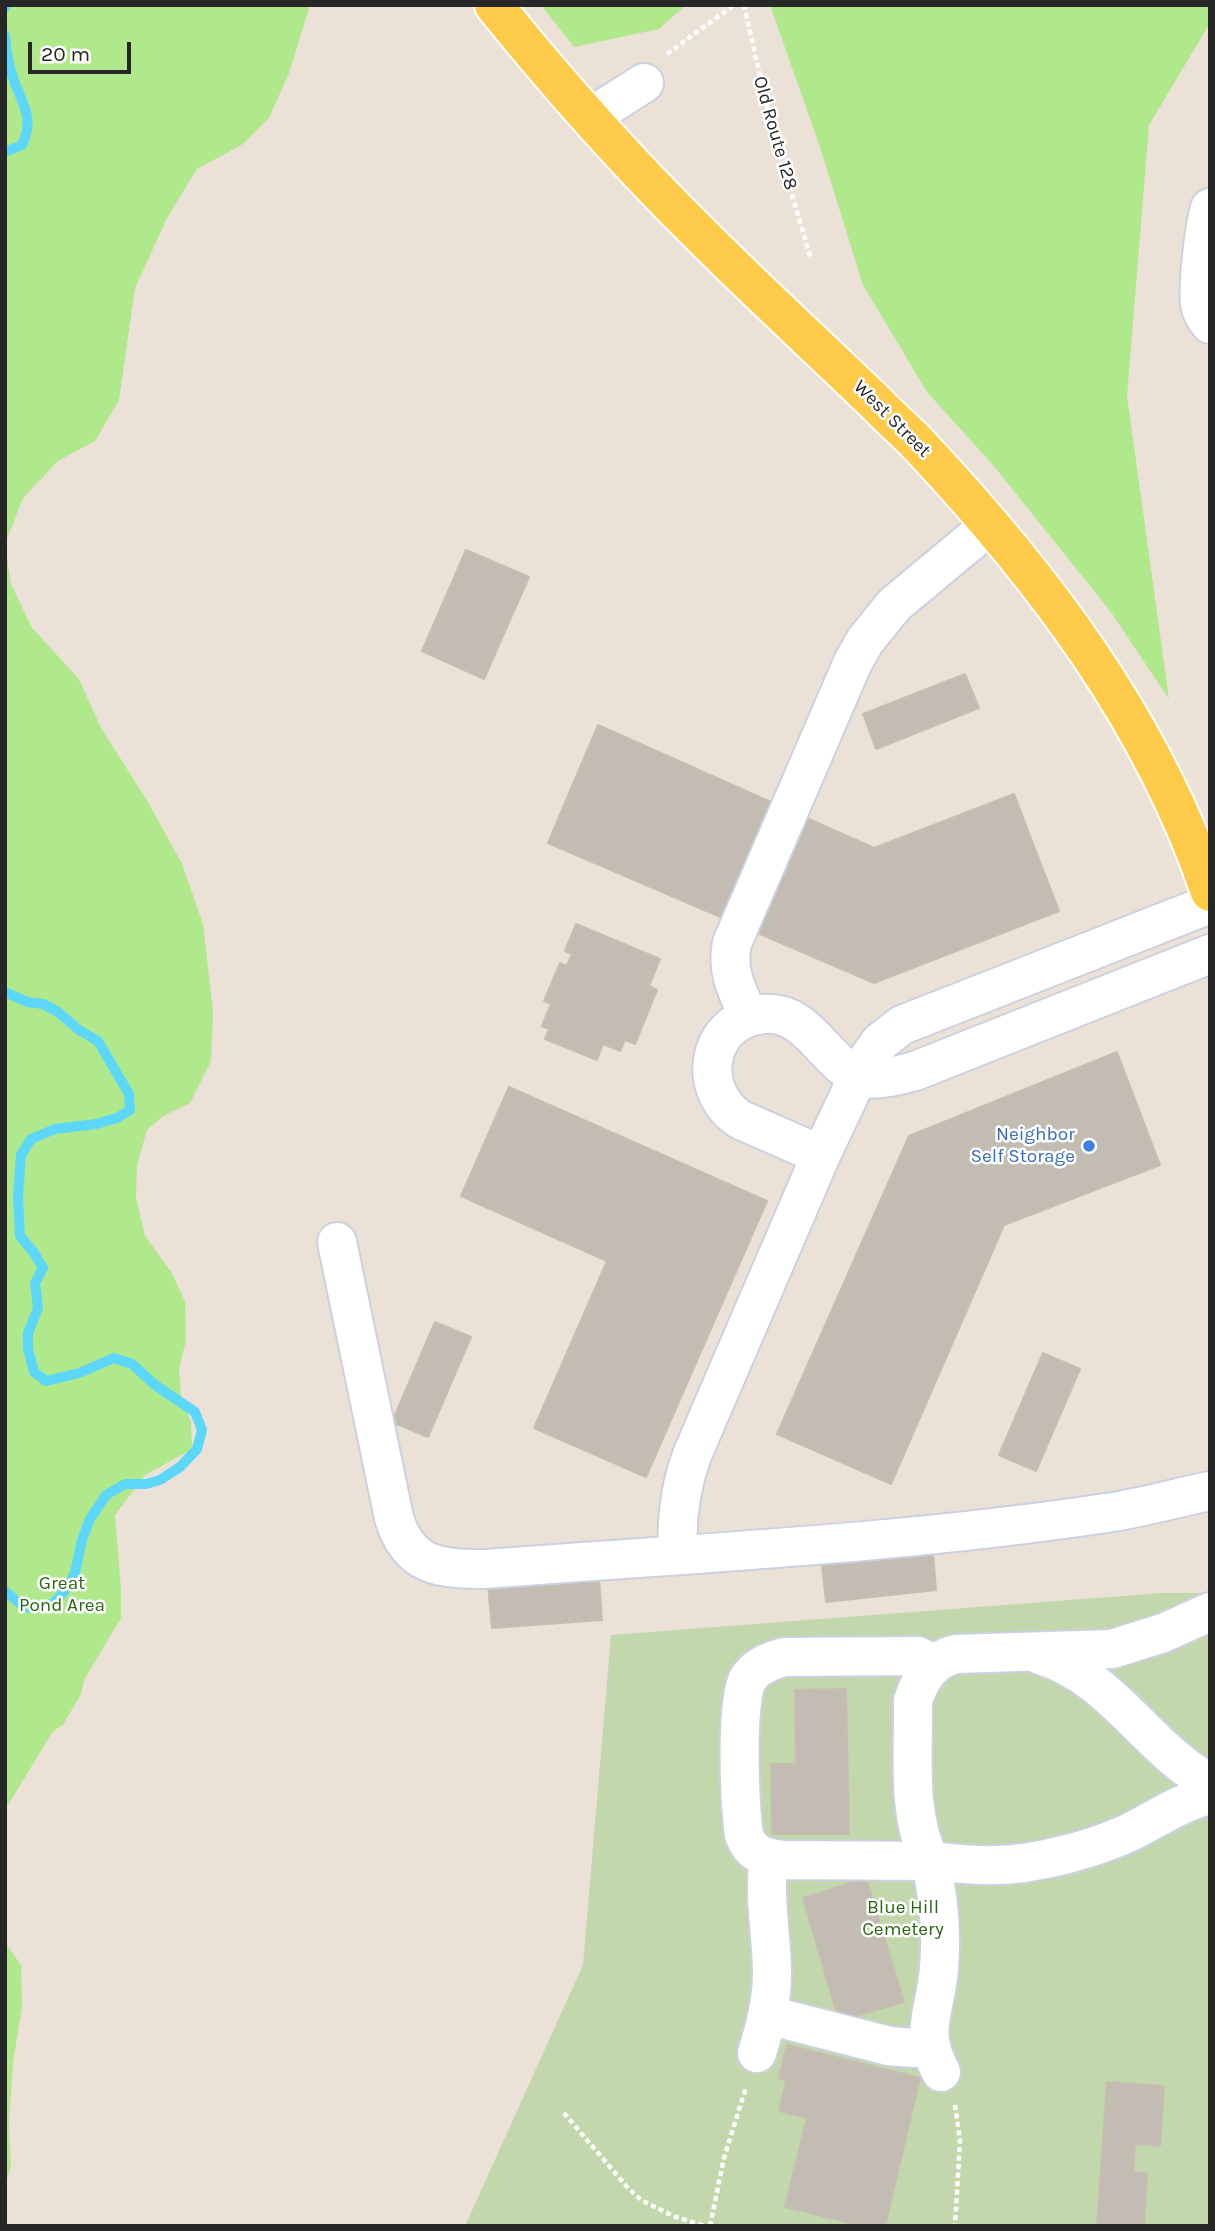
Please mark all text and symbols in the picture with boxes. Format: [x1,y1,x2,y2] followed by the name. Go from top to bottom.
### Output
[32,28,135,72] scale bar
[41,42,90,66] text: 20 m
[748,73,802,193] street label: Old Route 128
[849,376,935,462] street label: West Street
[971,1124,1075,1168] place label: Neighbor Self Storage
[1081,1138,1097,1154] marker: Neighbor Self Storage
[19,1573,105,1617] park label: Great Pond Area
[862,1897,944,1941] park label: Blue Hill Cemetery

